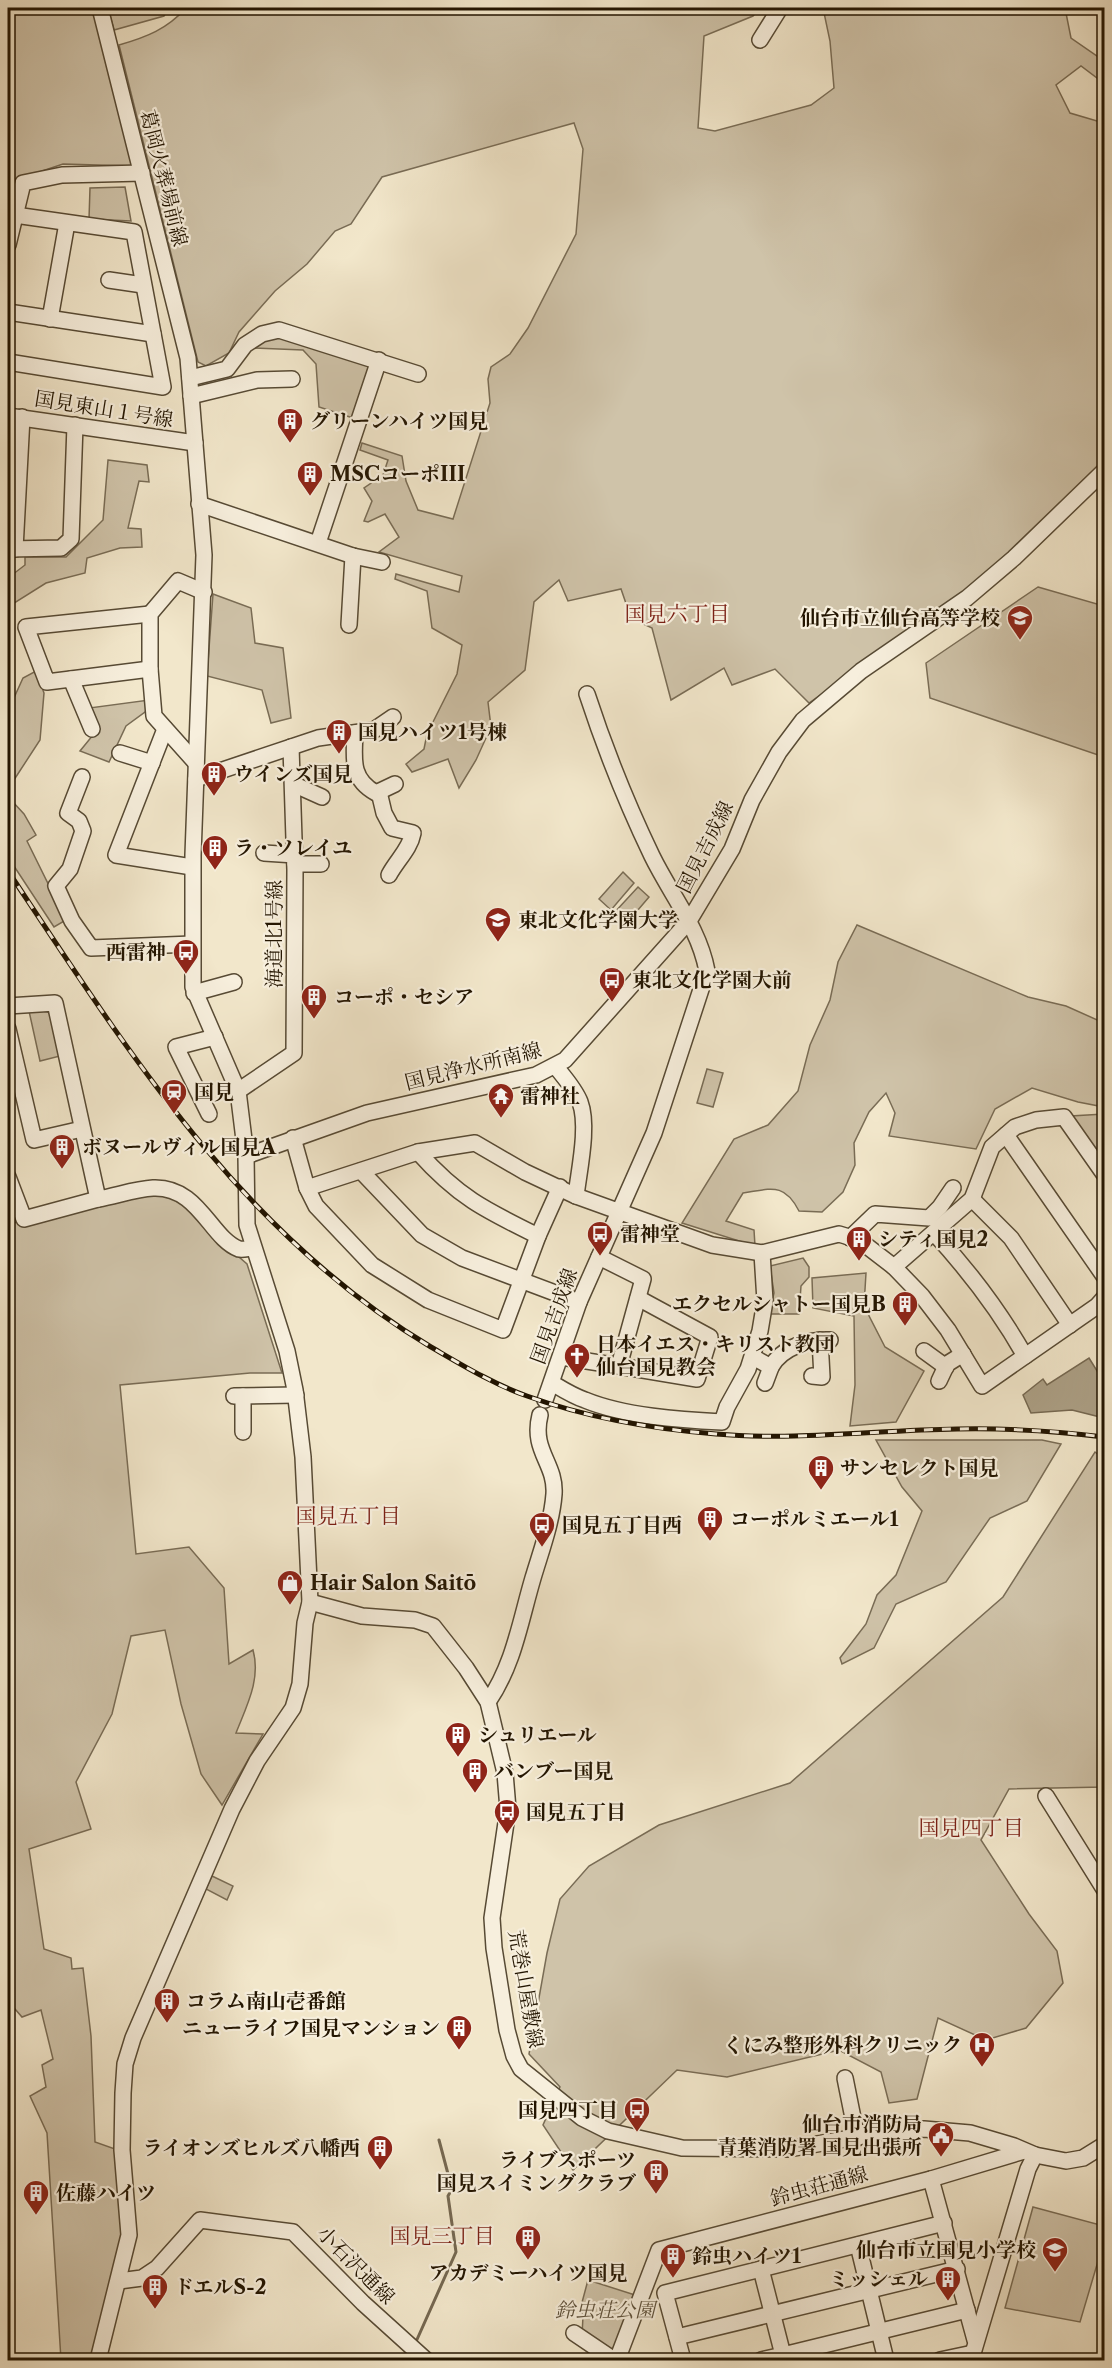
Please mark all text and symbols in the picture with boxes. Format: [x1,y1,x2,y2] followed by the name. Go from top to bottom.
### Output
[135,107,193,249] street label: 葛岡火葬場前線
[33,386,175,432] street label: 国見東山１号線
[275,406,305,444] building icon: グリーンハイツ国見
[310,409,488,433] place label: グリーンハイツ国見
[295,459,325,497] building icon: MSCコーポIII
[330,462,465,486] place label: MSCコーポIII
[625,601,730,626] district label: 国見六丁目
[1005,603,1035,641] school or university icon: 仙台市立仙台高等学校
[800,606,1000,630] place label: 仙台市立仙台高等学校
[324,717,354,755] building icon: 国見ハイツ1号棟
[358,720,507,744] place label: 国見ハイツ1号棟
[199,759,229,797] building icon: ウインズ国見
[234,762,353,786] place label: ウインズ国見
[672,797,738,897] street label: 国見吉成線
[200,833,230,871] building icon: ラ・ソレイユ
[234,836,352,860] place label: ラ・ソレイユ
[262,880,286,988] street label: 海道北1号線
[483,905,513,943] school or university icon: 東北文化学園大学
[518,908,678,932] place label: 東北文化学園大学
[171,937,201,975] bus stop icon: 西雷神
[106,940,166,964] place label: 西雷神
[597,965,627,1003] bus stop icon: 東北文化学園大前
[632,968,792,992] place label: 東北文化学園大前
[299,982,329,1020] building icon: コーポ・セシア
[334,985,474,1009] place label: コーポ・セシア
[402,1037,544,1095] street label: 国見浄水所南線
[159,1077,189,1115] station icon: 国見
[194,1080,234,1104] place label: 国見
[486,1081,516,1119] temple icon: 雷神社
[520,1084,580,1108] place label: 雷神社
[47,1132,77,1170] building icon: ボヌールヴィル国見A
[82,1135,276,1159] place label: ボヌールヴィル国見A
[585,1219,615,1257] bus stop icon: 雷神堂
[620,1222,680,1246] place label: 雷神堂
[844,1224,874,1262] building icon: シティ国見2
[878,1227,988,1251] place label: シティ国見2
[526,1265,582,1367] street label: 国見吉成線
[890,1289,920,1327] building icon: エクセルシャトー国見B
[672,1292,886,1316] place label: エクセルシャトー国見B
[596,1332,835,1379] place label: 日本イエス・キリスト教団 仙台国見教会
[562,1341,592,1379] church icon: 日本イエス・キリスト教団 仙台国見教会
[806,1453,836,1491] building icon: サンセレクト国見
[840,1456,999,1480] place label: サンセレクト国見
[296,1503,401,1528] district label: 国見五丁目
[695,1504,725,1542] building icon: コーポルミエール1
[730,1507,899,1531] place label: コーポルミエール1
[527,1510,557,1548] bus stop icon: 国見五丁目西
[562,1513,682,1537] place label: 国見五丁目西
[275,1568,305,1606] shop icon: Hair Salon Saitō
[310,1571,476,1595] place label: Hair Salon Saitō
[443,1720,473,1758] building icon: シュリエール
[478,1723,597,1747] place label: シュリエール
[460,1756,490,1794] building icon: バンブー国見
[494,1759,613,1783] place label: バンブー国見
[492,1797,522,1835] bus stop icon: 国見五丁目
[526,1800,626,1824] place label: 国見五丁目
[919,1815,1024,1840] district label: 国見四丁目
[504,1928,548,2050] street label: 荒巻山屋敷線
[152,1986,182,2024] building icon: コラム南山壱番館
[186,1989,346,2013] place label: コラム南山壱番館
[444,2013,474,2051] building icon: ニューライフ国見マンション
[182,2016,440,2040] place label: ニューライフ国見マンション
[967,2030,997,2068] hospital icon: くにみ整形外科クリニック
[723,2033,962,2057] place label: くにみ整形外科クリニック
[622,2095,652,2133] bus stop icon: 国見四丁目
[518,2098,618,2122] place label: 国見四丁目
[717,2112,922,2159] place label: 仙台市消防局 青葉消防署 国見出張所
[926,2120,956,2158] public building icon: 仙台市消防局 青葉消防署 国見出張所
[365,2133,395,2171] building icon: ライオンズヒルズ八幡西
[142,2136,360,2160] place label: ライオンズヒルズ八幡西
[437,2148,636,2195] place label: ライブスポーツ 国見スイミングクラブ
[641,2157,671,2195] building icon: ライブスポーツ 国見スイミングクラブ
[768,2161,870,2211] street label: 鈴虫荘通線
[21,2178,51,2216] building icon: 佐藤ハイツ
[56,2181,156,2205] place label: 佐藤ハイツ
[312,2221,400,2309] street label: 小石沢通線
[390,2223,495,2248] district label: 国見三丁目
[513,2223,543,2261] building icon: アカデミーハイツ国見
[1040,2235,1070,2273] school or university icon: 仙台市立国見小学校
[856,2238,1036,2262] place label: 仙台市立国見小学校
[658,2241,688,2279] building icon: 鈴虫ハイツ1
[692,2244,801,2268] place label: 鈴虫ハイツ1
[429,2261,627,2285] place label: アカデミーハイツ国見
[933,2264,963,2302] building icon: ミッシェル
[829,2267,928,2291] place label: ミッシェル
[140,2272,170,2310] building icon: ドエルS-2
[174,2275,267,2299] place label: ドエルS-2
[555,2298,658,2322] park label: 鈴虫荘公園

